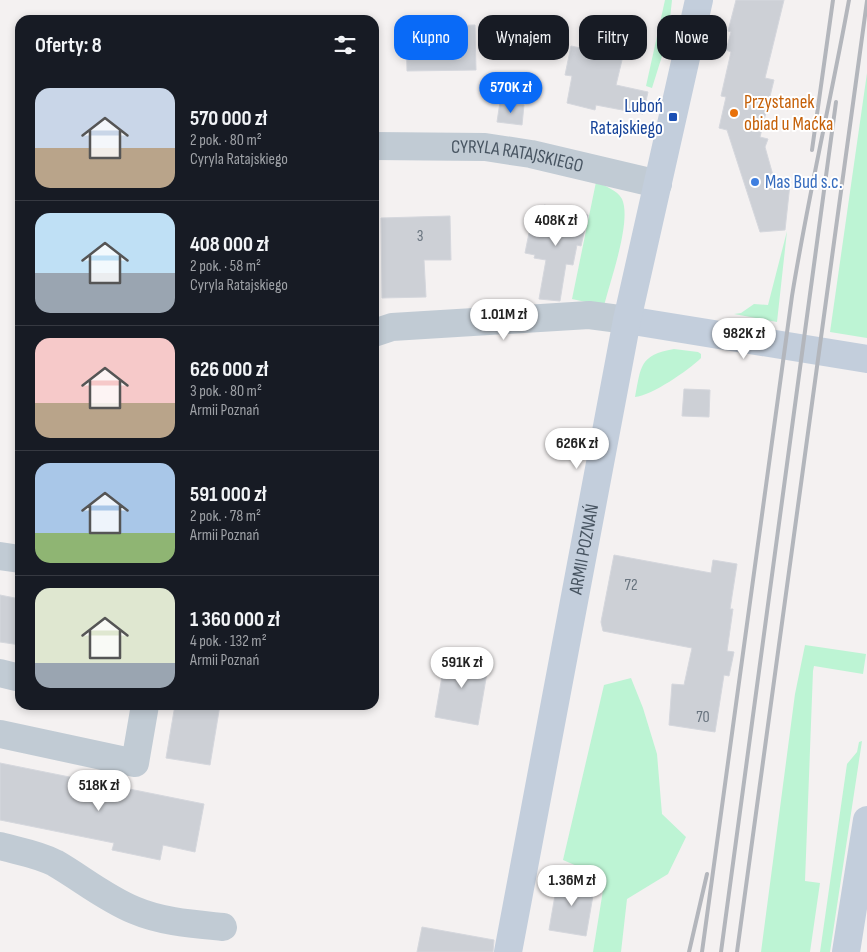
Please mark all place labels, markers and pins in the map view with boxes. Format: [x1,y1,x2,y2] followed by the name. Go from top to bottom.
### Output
[465,72,557,114] pin: 570K zł
[744,91,833,136] place label: Przystanek obiad u Maćka
[590,95,663,140] place label: Luboń Ratajskiego
[728,107,740,119] marker: Przystanek obiad u Maćka
[667,111,679,123] marker: Luboń Ratajskiego
[765,171,843,194] place label: Mas Bud s.c.
[749,176,761,188] marker: Mas Bud s.c.
[510,204,602,247] pin: 408K zł
[452,298,556,341] pin: 1.01M zł
[698,318,790,360] pin: 982K zł
[531,428,623,470] pin: 626K zł
[416,646,508,689] pin: 591K zł
[53,770,145,812] pin: 518K zł
[520,864,624,907] pin: 1.36M zł

